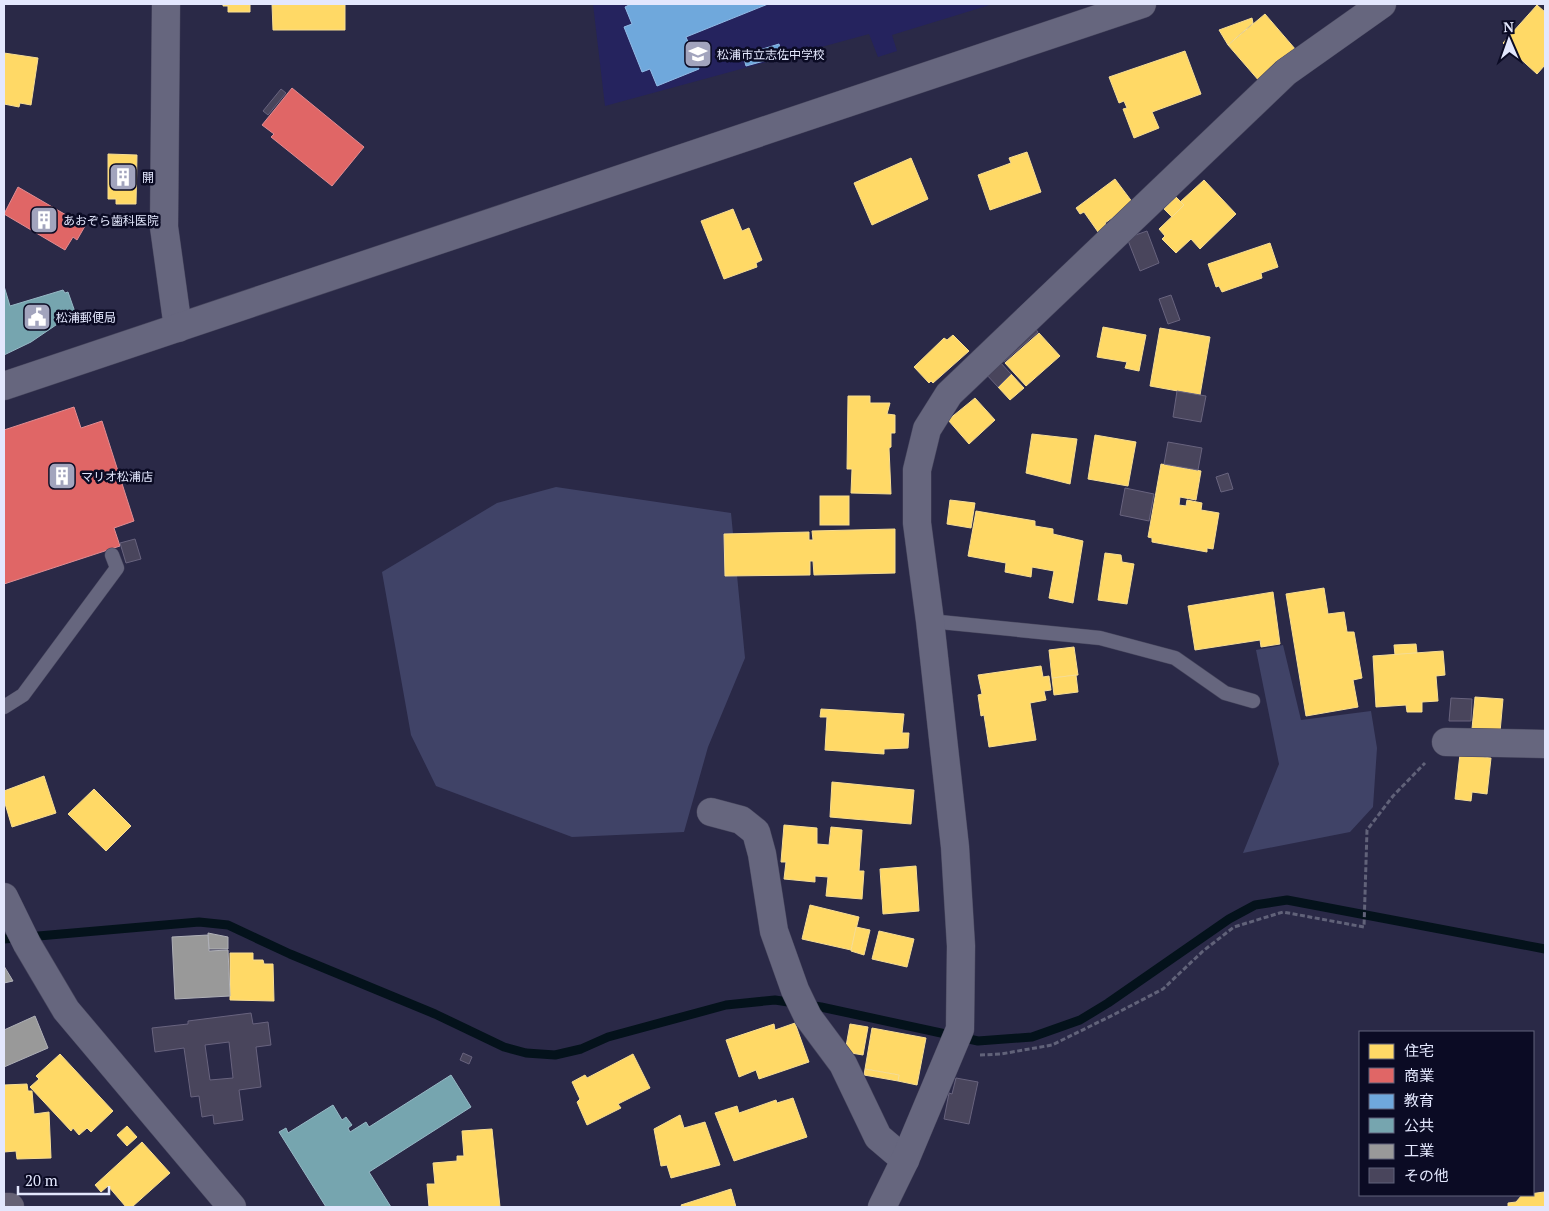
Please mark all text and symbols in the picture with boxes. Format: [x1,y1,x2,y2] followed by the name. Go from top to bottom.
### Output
[1484,15,1534,65] north arrow
[1503,17,1515,36] text: N
[683,39,713,69] school or university icon: 松浦市立志佐中学校
[717,47,825,62] place label: 松浦市立志佐中学校
[108,162,138,192] building icon: 開
[142,170,154,185] place label: 開
[29,205,59,235] building icon: あおぞら歯科医院
[63,213,159,228] place label: あおぞら歯科医院
[22,302,52,332] public building icon: 松浦郵便局
[56,310,116,325] place label: 松浦郵便局
[47,461,77,491] building icon: マリオ松浦店
[81,469,153,484] place label: マリオ松浦店
[1359,1031,1534,1196] legend
[1404,1040,1434,1060] text: 住宅
[1404,1065,1434,1085] text: 商業
[1404,1090,1434,1110] text: 教育
[1404,1115,1434,1135] text: 公共
[1404,1140,1434,1160] text: 工業
[18,1164,109,1196] scale bar
[1404,1165,1449,1185] text: その他
[25,1170,58,1190] text: 20 m

